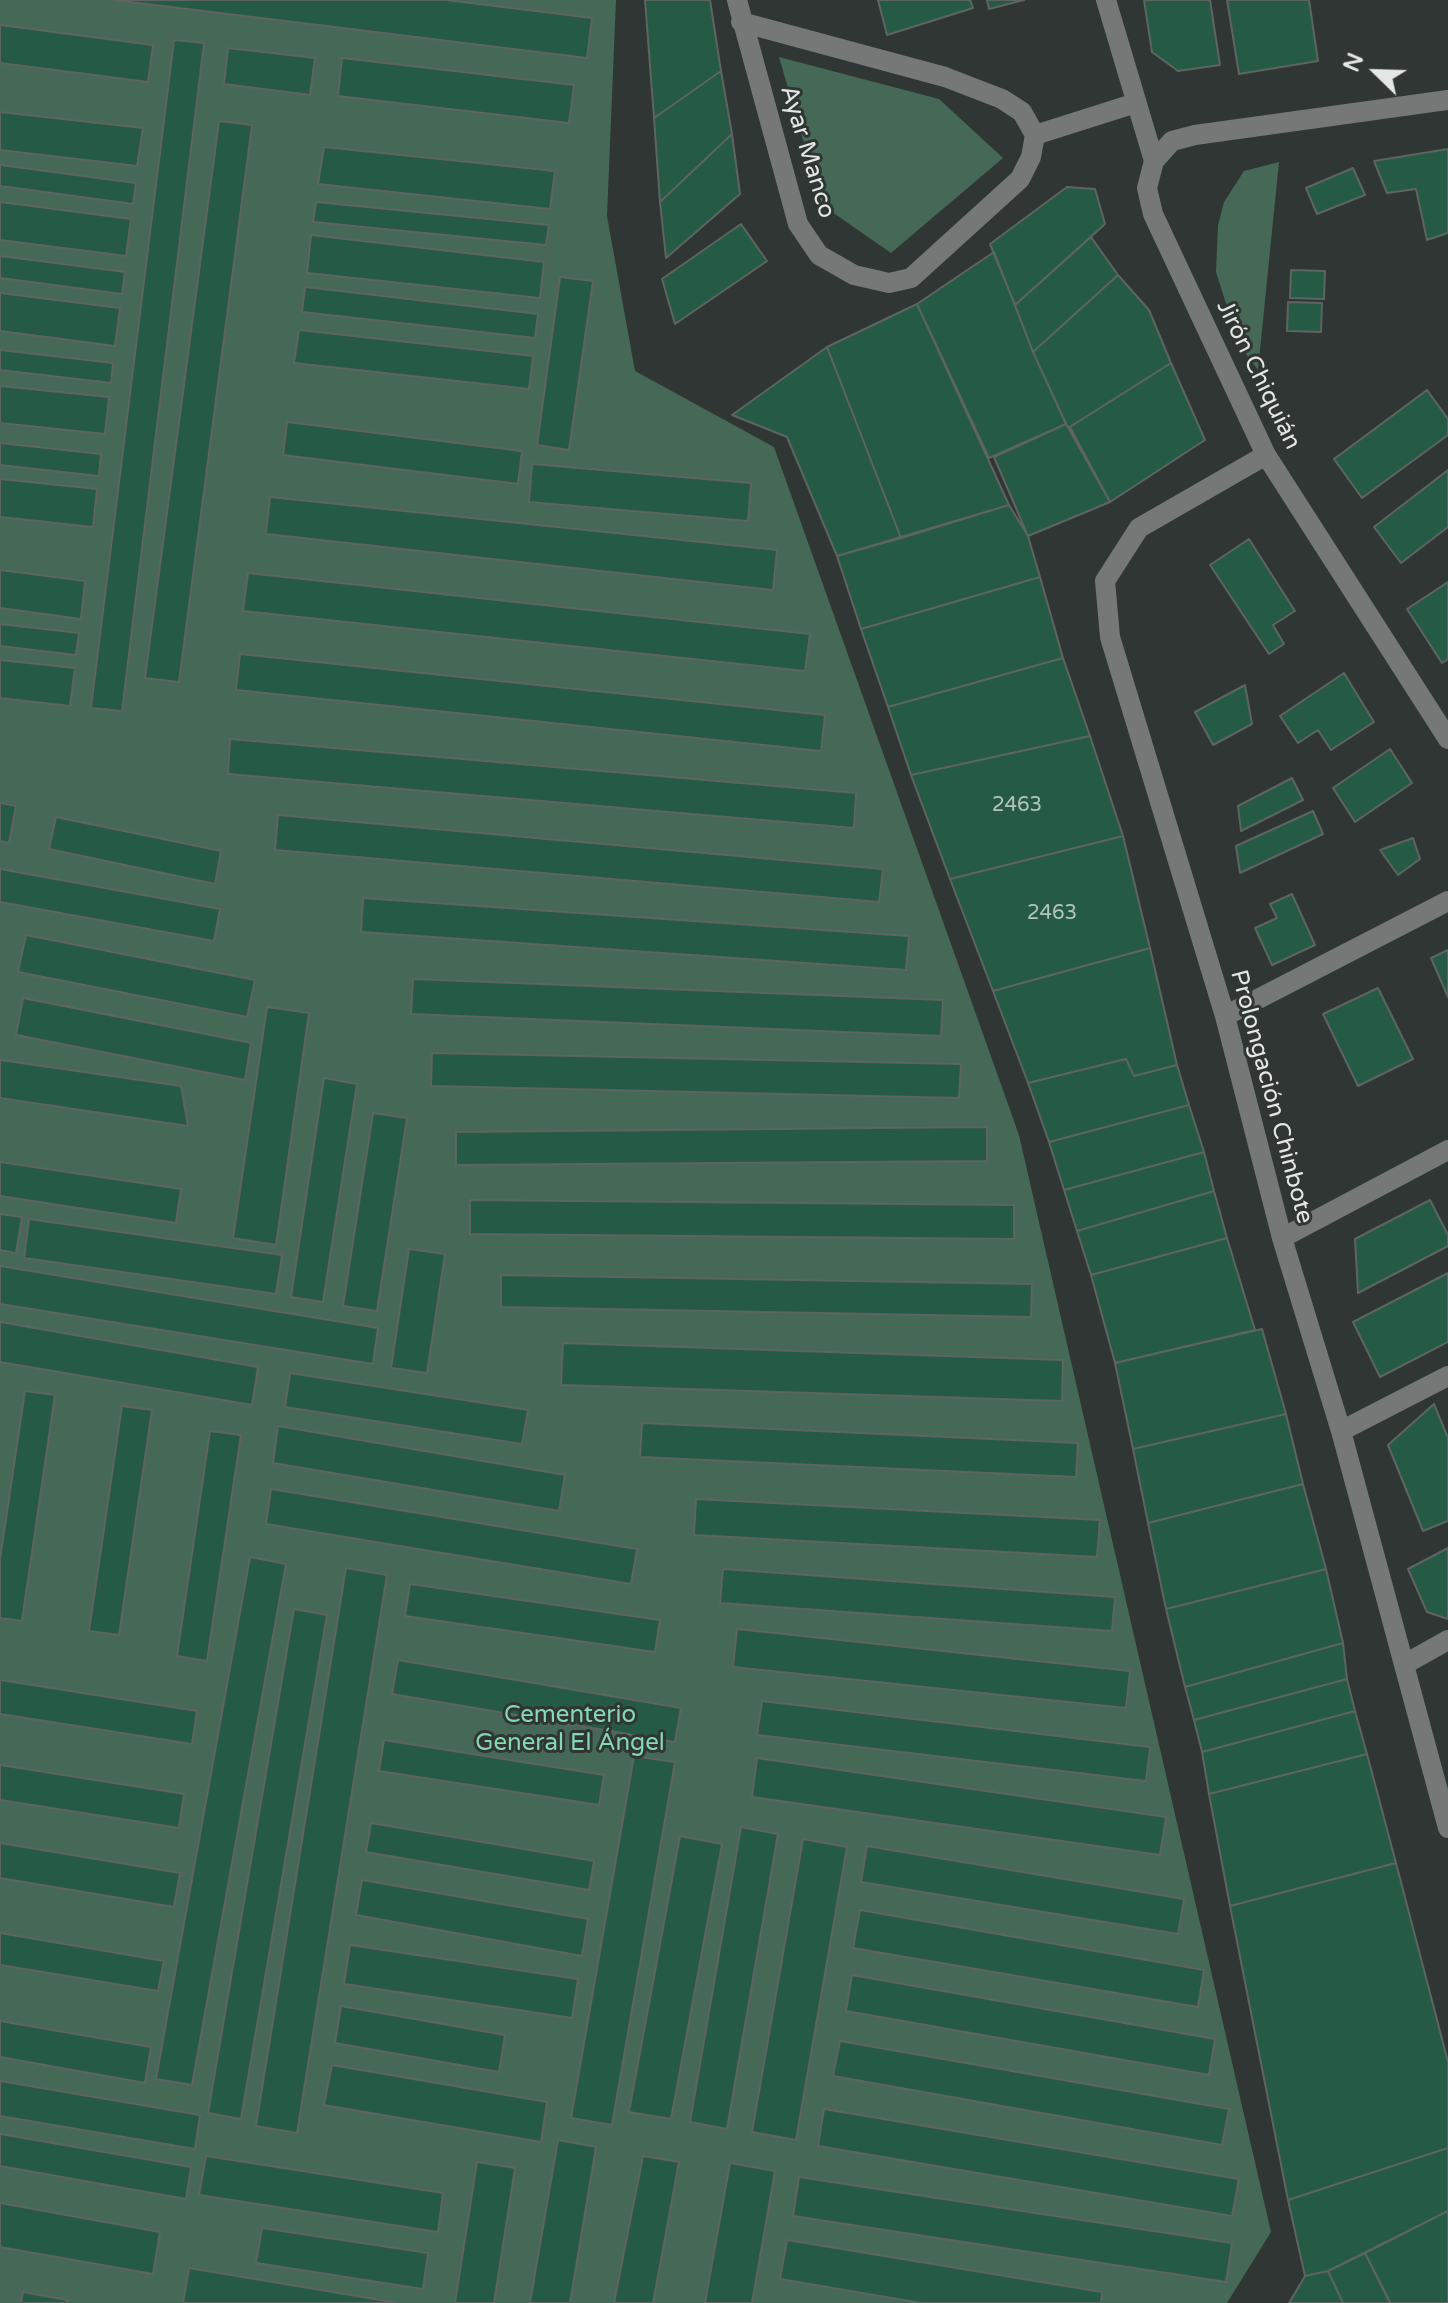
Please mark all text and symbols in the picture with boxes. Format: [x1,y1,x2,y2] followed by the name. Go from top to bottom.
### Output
[1336,32,1416,112] north arrow
[1338,49,1369,76] text: N
[773,82,841,222] street label: Ayar Manco
[1209,296,1307,454] street label: Jirón Chiquián
[992,794,1042,818] house number: 2463
[1027,902,1077,926] house number: 2463
[1223,967,1319,1227] street label: Prolongación Chinbote
[475,1702,665,1758] park label: Cementerio General El Ángel

